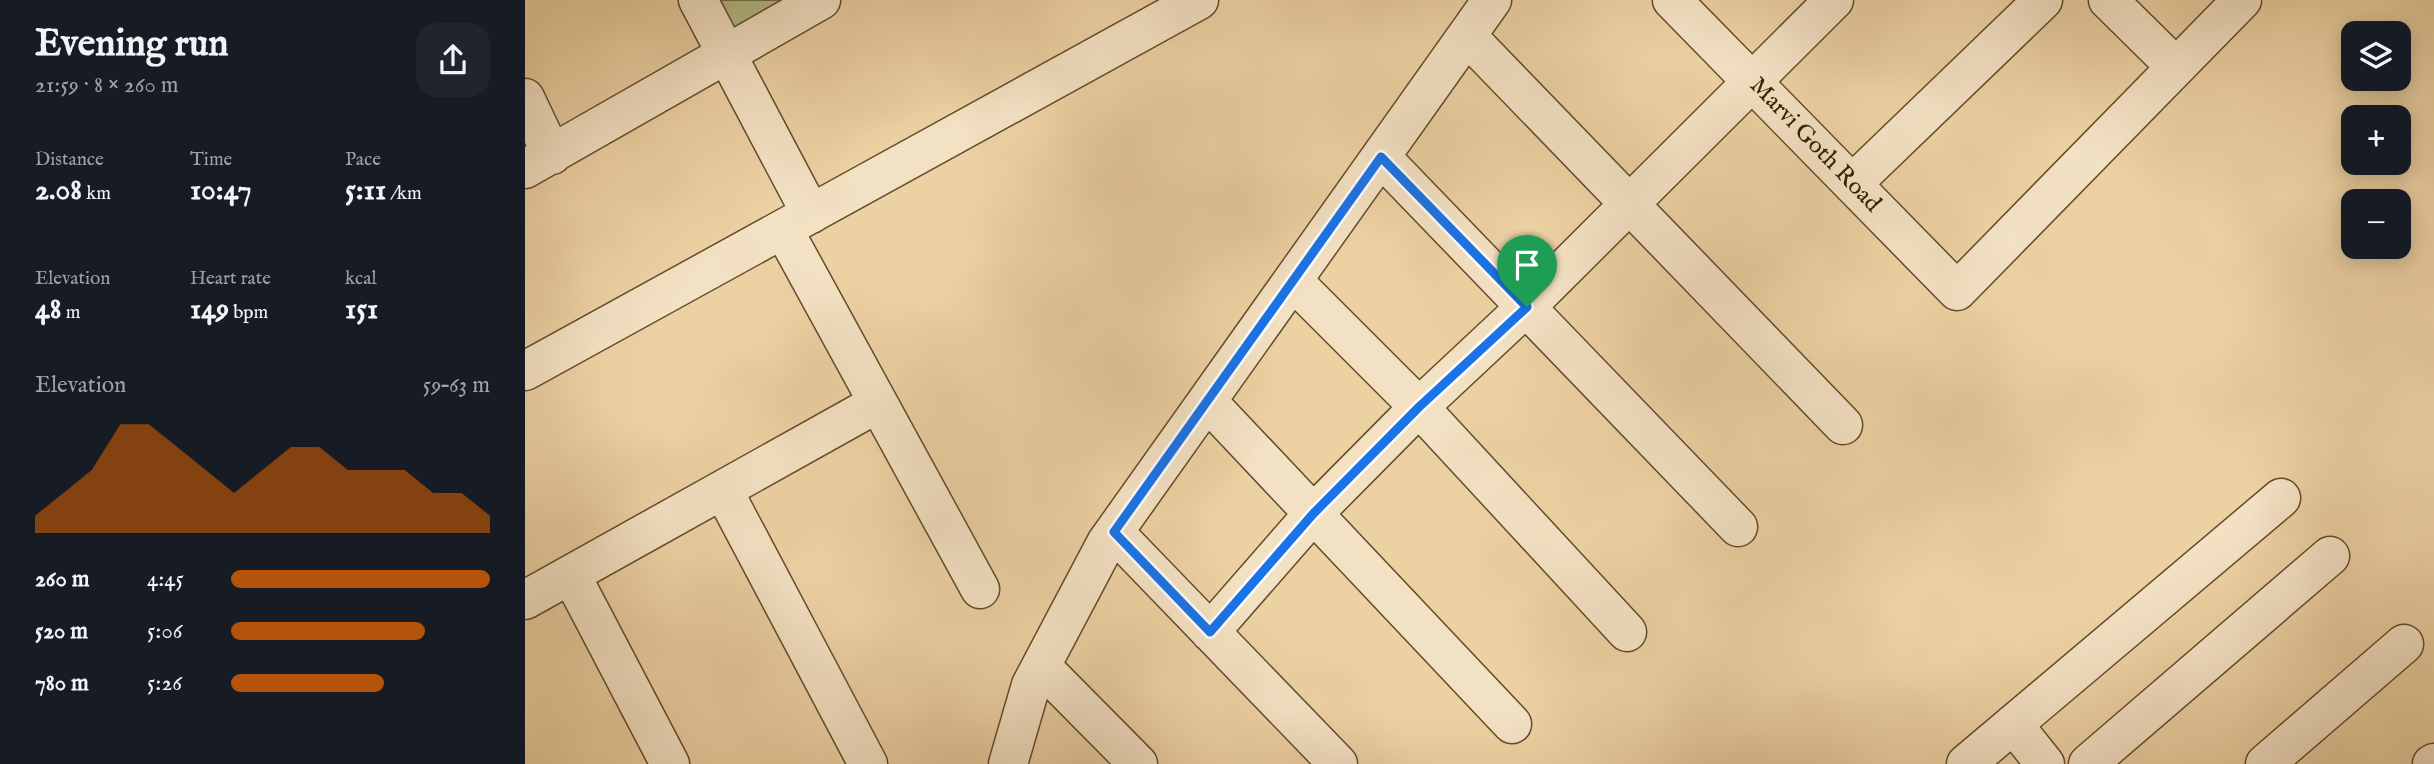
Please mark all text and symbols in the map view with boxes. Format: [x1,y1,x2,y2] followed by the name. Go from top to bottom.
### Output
[35,21,229,69] text: Evening run
[2341,21,2411,259] map controls
[2341,21,2411,91] button: layers
[416,23,490,97] button: share
[35,71,179,100] text: 21:59 · 8 × 260 m
[1743,71,1888,219] street label: Marvi Goth Road
[2341,105,2411,175] button: +
[35,148,104,172] text: Distance
[190,148,232,172] text: Time
[345,148,381,172] text: Pace
[35,172,82,210] text: 2.08
[190,172,252,210] text: 10:47
[345,172,386,210] text: 5:11
[82,182,111,206] text: km
[386,182,422,206] text: /km
[2341,189,2411,259] button: −
[1497,235,1557,307] pin
[1508,246,1546,284] icon: arrive
[35,267,110,291] text: Elevation
[190,267,271,291] text: Heart rate
[345,267,377,291] text: kcal
[35,291,61,329] text: 48
[190,291,229,329] text: 149
[345,291,378,329] text: 151
[61,301,80,325] text: m
[229,301,268,325] text: bpm
[35,371,126,400] text: Elevation
[423,371,490,400] text: 59–63 m
[35,565,90,594] text: 260 m
[147,565,184,594] text: 4:45
[35,617,88,646] text: 520 m
[147,617,182,646] text: 5:06
[35,669,89,698] text: 780 m
[147,669,182,698] text: 5:26

